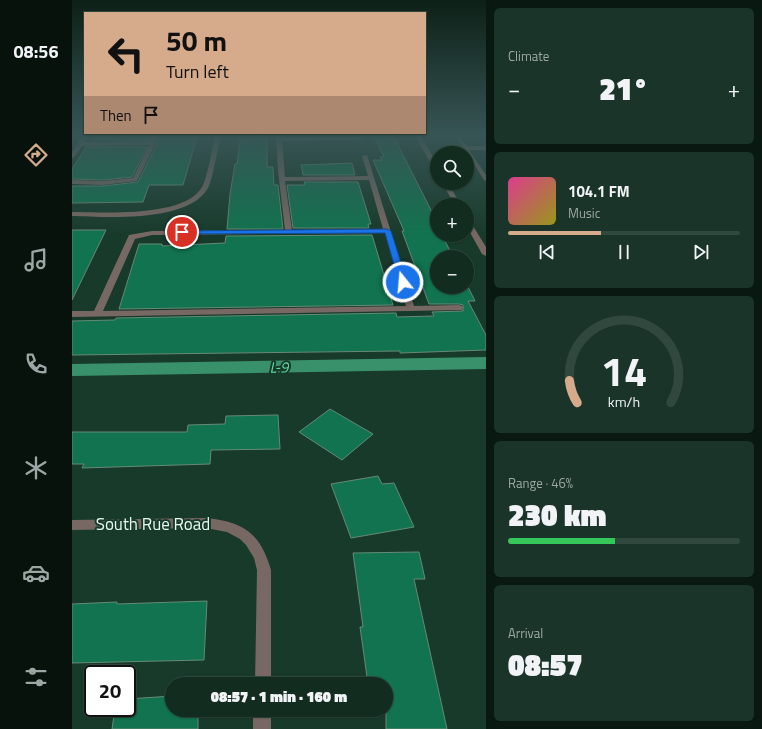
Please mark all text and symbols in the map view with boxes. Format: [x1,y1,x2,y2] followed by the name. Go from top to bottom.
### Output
[166,19,227,62] text: 50 m
[100,28,152,80] icon: left
[14,38,58,65] text: 08:56
[508,46,549,66] text: Climate
[166,58,229,85] text: Turn left
[599,66,649,112] text: 21°
[508,72,520,106] text: −
[728,72,740,106] text: +
[100,104,132,127] text: Then
[140,104,162,126] icon: arrive
[22,141,50,169] icon: directions
[430,146,474,294] map controls
[430,146,474,190] button: search
[568,180,630,203] text: 104.1 FM
[430,198,474,242] button: +
[568,203,600,223] text: Music
[165,215,199,249] pin
[171,221,193,243] icon: arrive
[536,241,558,263] icon: previous
[613,241,635,263] icon: pause
[690,241,712,263] icon: next
[22,246,50,274] icon: music
[430,250,474,294] button: −
[382,261,424,303] position arrow
[601,338,647,401] text: 14
[22,350,50,378] icon: phone
[269,355,289,379] water label: L-9
[608,390,640,412] text: km/h
[22,454,50,482] icon: climate
[508,473,573,493] text: Range · 46%
[508,492,606,538] text: 230 km
[96,511,210,537] street label: South Rue Road
[22,559,50,587] icon: car
[508,623,543,643] text: Arrival
[508,642,583,688] text: 08:57
[22,663,50,691] icon: filters
[84,665,136,717] speed limit sign: 20
[211,685,347,708] text: 08:57 · 1 min · 160 m

